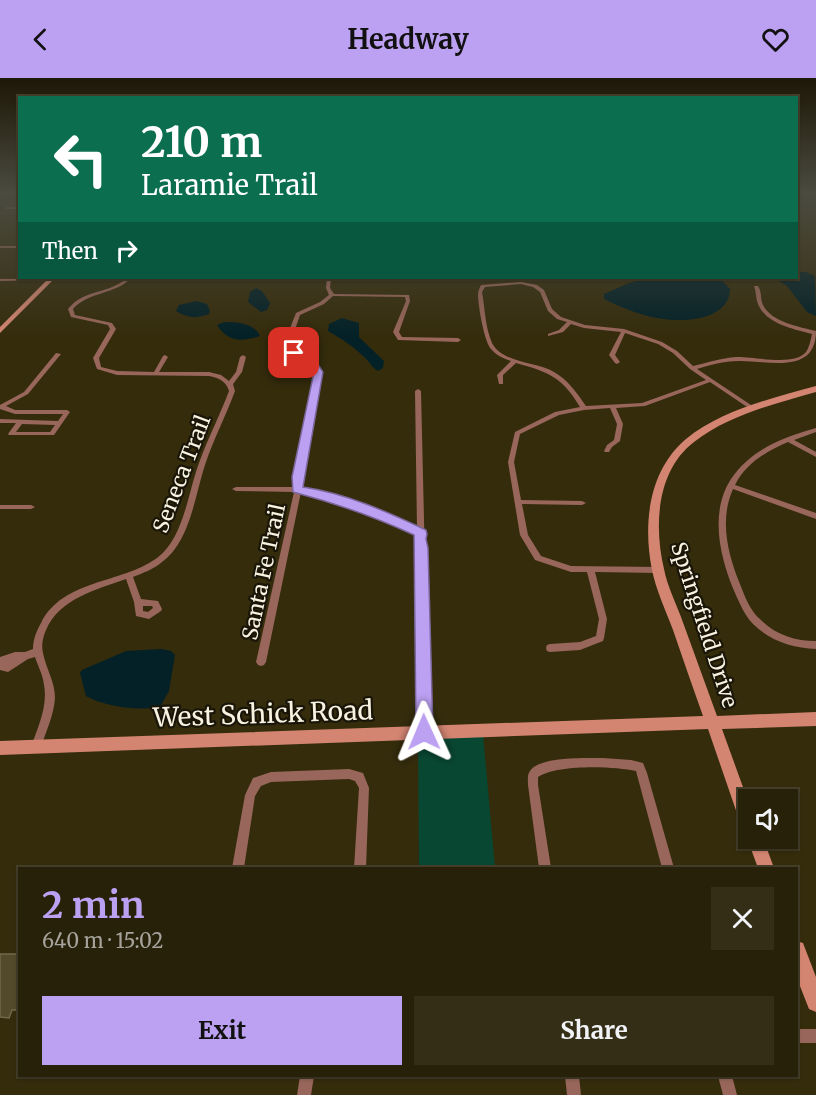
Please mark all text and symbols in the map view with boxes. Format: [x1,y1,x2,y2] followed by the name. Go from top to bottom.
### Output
[347,22,469,56] text: Headway
[24,23,57,56] icon: back
[759,23,792,56] icon: heart
[141,116,262,168] text: 210 m
[42,120,120,198] icon: left
[141,168,318,202] text: Laramie Trail
[110,234,143,267] icon: right
[42,237,98,265] text: Then
[268,327,319,378] pin
[277,336,310,369] icon: arrive
[147,411,217,537] street label: Seneca Trail
[236,501,291,643] street label: Santa Fe Trail
[665,539,744,711] street label: Springfield Drive
[151,693,374,734] street label: West Schick Road
[392,700,456,764] position arrow
[738,789,798,849] map controls
[738,789,798,849] button: sound
[42,883,145,928] text: 2 min
[711,887,774,950] button: close
[42,928,163,953] text: 640 m · 15:02
[42,996,402,1065] button: Exit
[414,996,774,1065] button: Share

